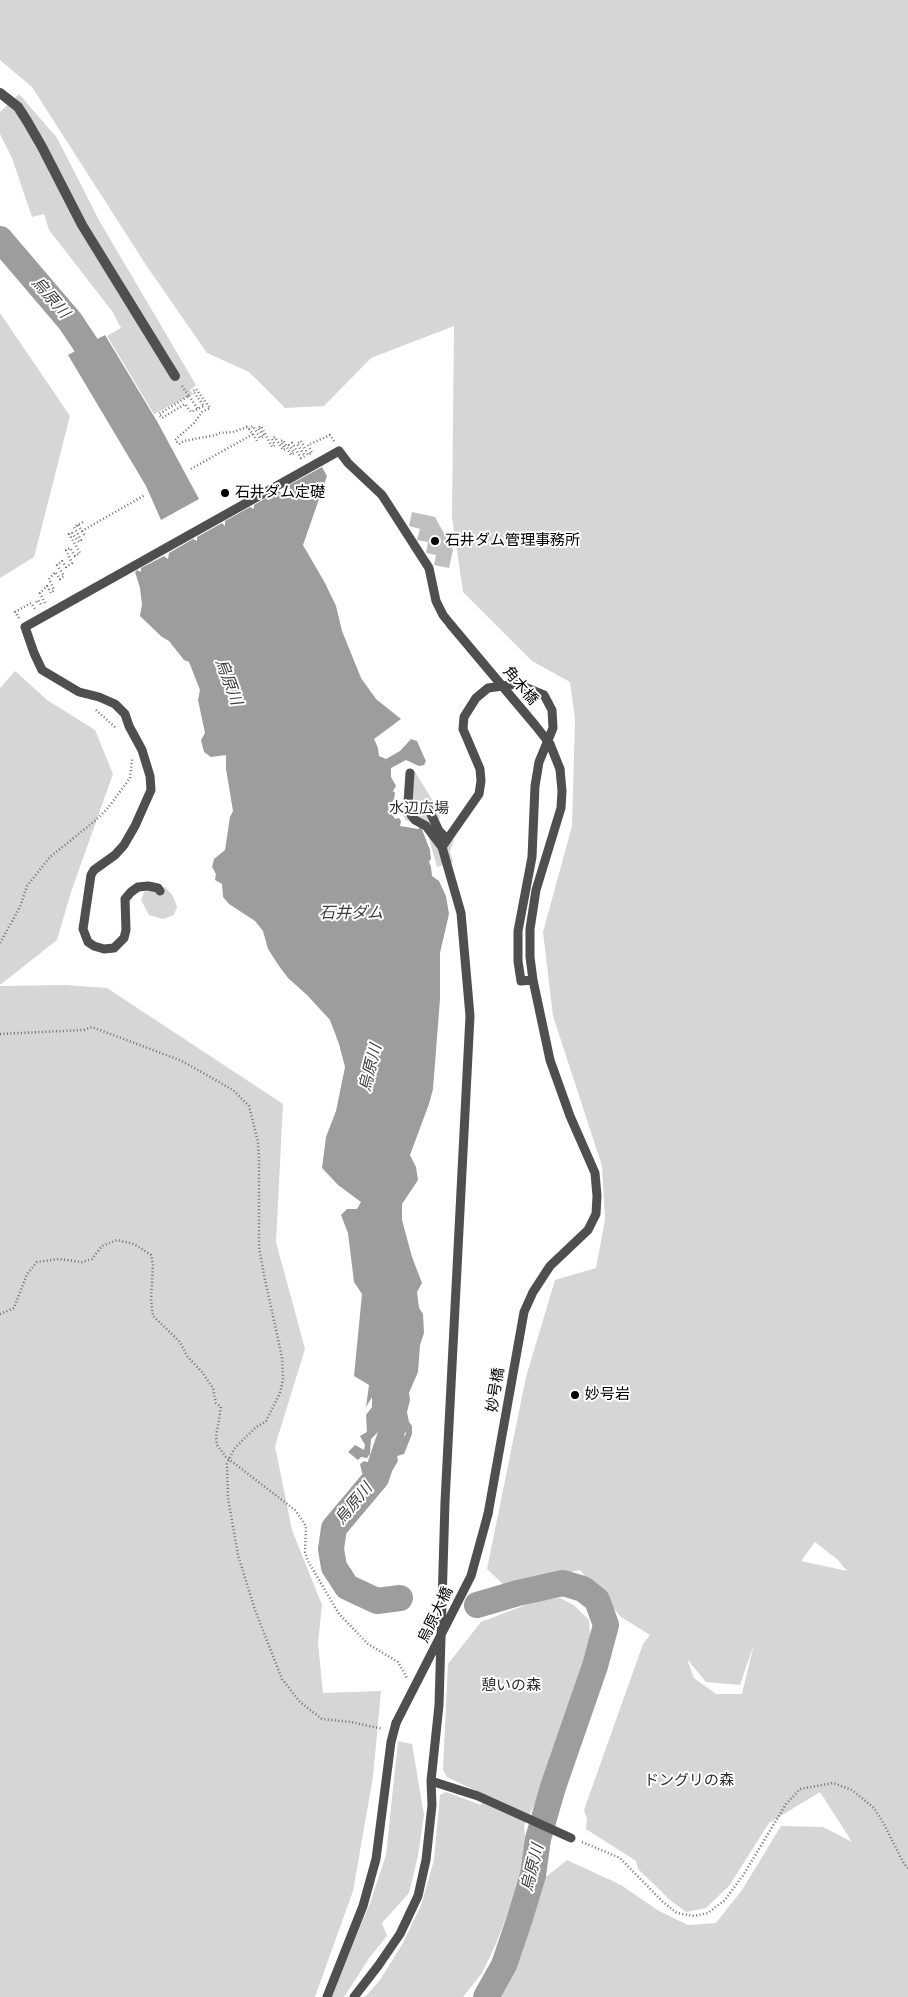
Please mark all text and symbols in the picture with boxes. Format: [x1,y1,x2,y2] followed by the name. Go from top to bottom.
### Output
[27,274,73,322] water label: 烏原川
[235,484,325,502] place label: 石井ダム定礎
[219,487,231,499] marker: 石井ダム定礎
[445,532,580,550] place label: 石井ダム管理事務所
[429,535,441,547] marker: 石井ダム管理事務所
[211,656,245,708] water label: 烏原川
[499,663,541,709] street label: 角木橋
[389,800,449,818] park label: 水辺広場
[319,904,383,924] water label: 石井ダム
[356,1042,386,1094] water label: 烏原川
[484,1366,508,1414] street label: 妙号橋
[585,1386,630,1404] place label: 妙号岩
[569,1389,581,1401] marker: 妙号岩
[331,1479,377,1529] water label: 烏原川
[415,1584,457,1646] street label: 烏原大橋
[481,1677,541,1695] park label: 憩いの森
[644,1772,734,1790] park label: ドングリの森
[518,1842,548,1894] water label: 烏原川

